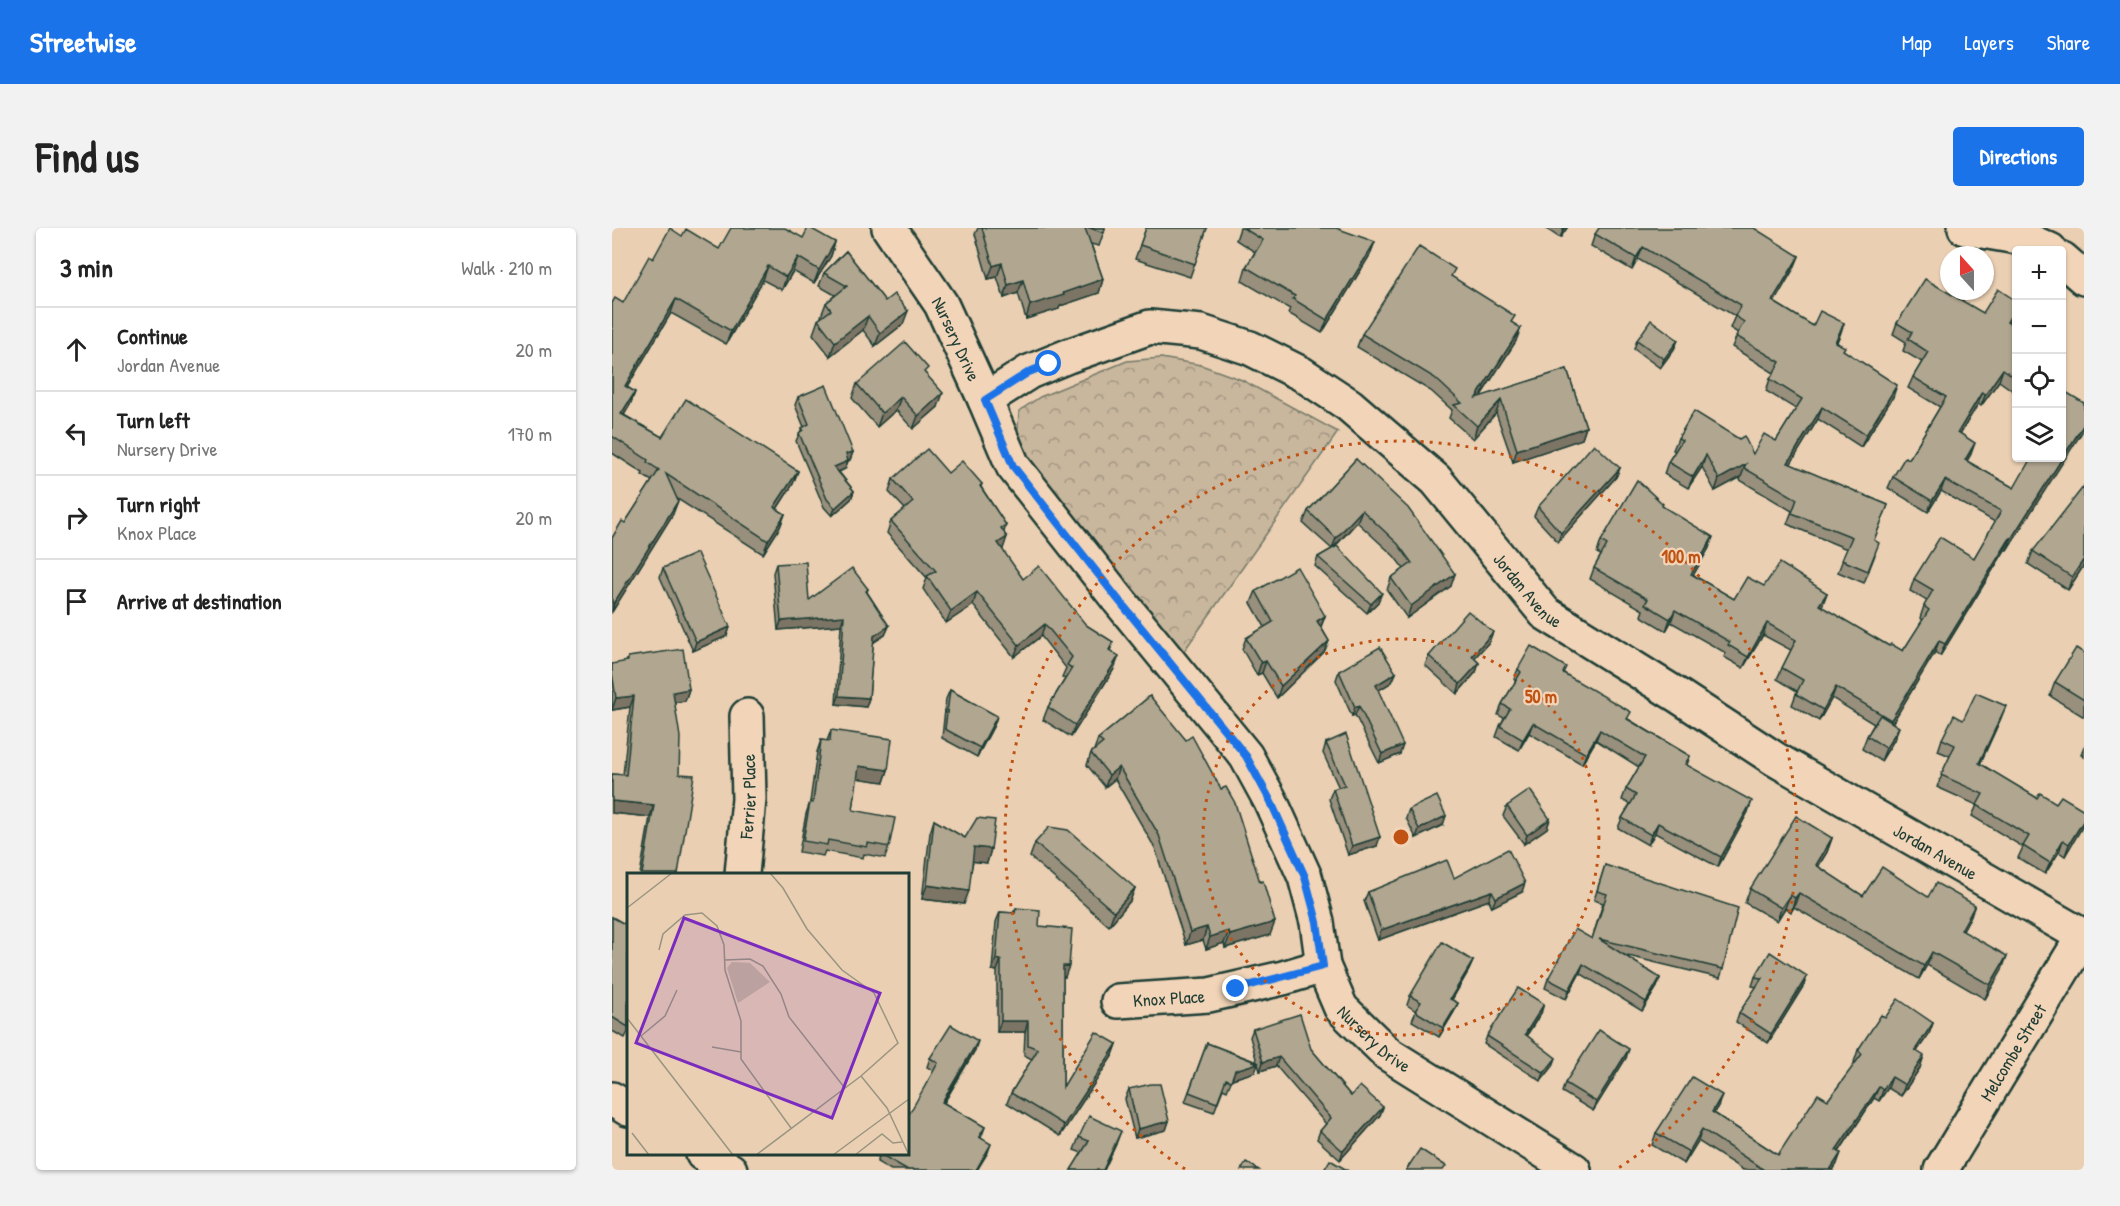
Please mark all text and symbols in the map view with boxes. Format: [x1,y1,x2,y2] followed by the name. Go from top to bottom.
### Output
[30,23,136,61] text: Streetwise
[1902,28,1931,57] text: Map
[1964,28,2014,57] text: Layers
[2047,28,2090,57] text: Share
[1953,127,2084,186] button: Directions
[36,128,139,185] text: Find us
[1940,246,1994,300] north arrow
[2012,246,2066,462] map controls
[2012,246,2066,300] button: +
[60,250,113,285] text: 3 min
[461,254,552,281] text: Walk · 210 m
[927,291,987,385] street label: Nursery Drive
[2012,300,2066,354] button: −
[117,321,188,351] text: Continue
[60,333,93,366] icon: ahead
[515,336,552,363] text: 20 m
[1035,350,1061,376] route start
[117,351,220,378] text: Jordan Avenue
[2012,354,2066,408] button: locate
[117,405,190,435] text: Turn left
[2012,408,2066,462] button: layers
[60,417,93,450] icon: left
[508,420,552,447] text: 170 m
[117,435,217,462] text: Nursery Drive
[117,489,200,519] text: Turn right
[60,501,93,534] icon: right
[515,504,552,531] text: 20 m
[117,519,197,546] text: Knox Place
[1661,544,1701,569] text: 100 m
[1488,547,1567,633] street label: Jordan Avenue
[60,585,93,618] icon: arrive
[117,586,282,616] text: Arrive at destination
[1525,684,1557,709] text: 50 m
[733,754,762,841] street label: Ferrier Place
[1889,817,1982,885] street label: Jordan Avenue
[1391,827,1411,847] centre of rings
[627,873,909,1155] inset map
[1222,975,1248,1001] route end
[1132,983,1206,1012] street label: Knox Place
[1974,998,2052,1106] street label: Melcombe Street
[1332,999,1416,1078] street label: Nursery Drive

